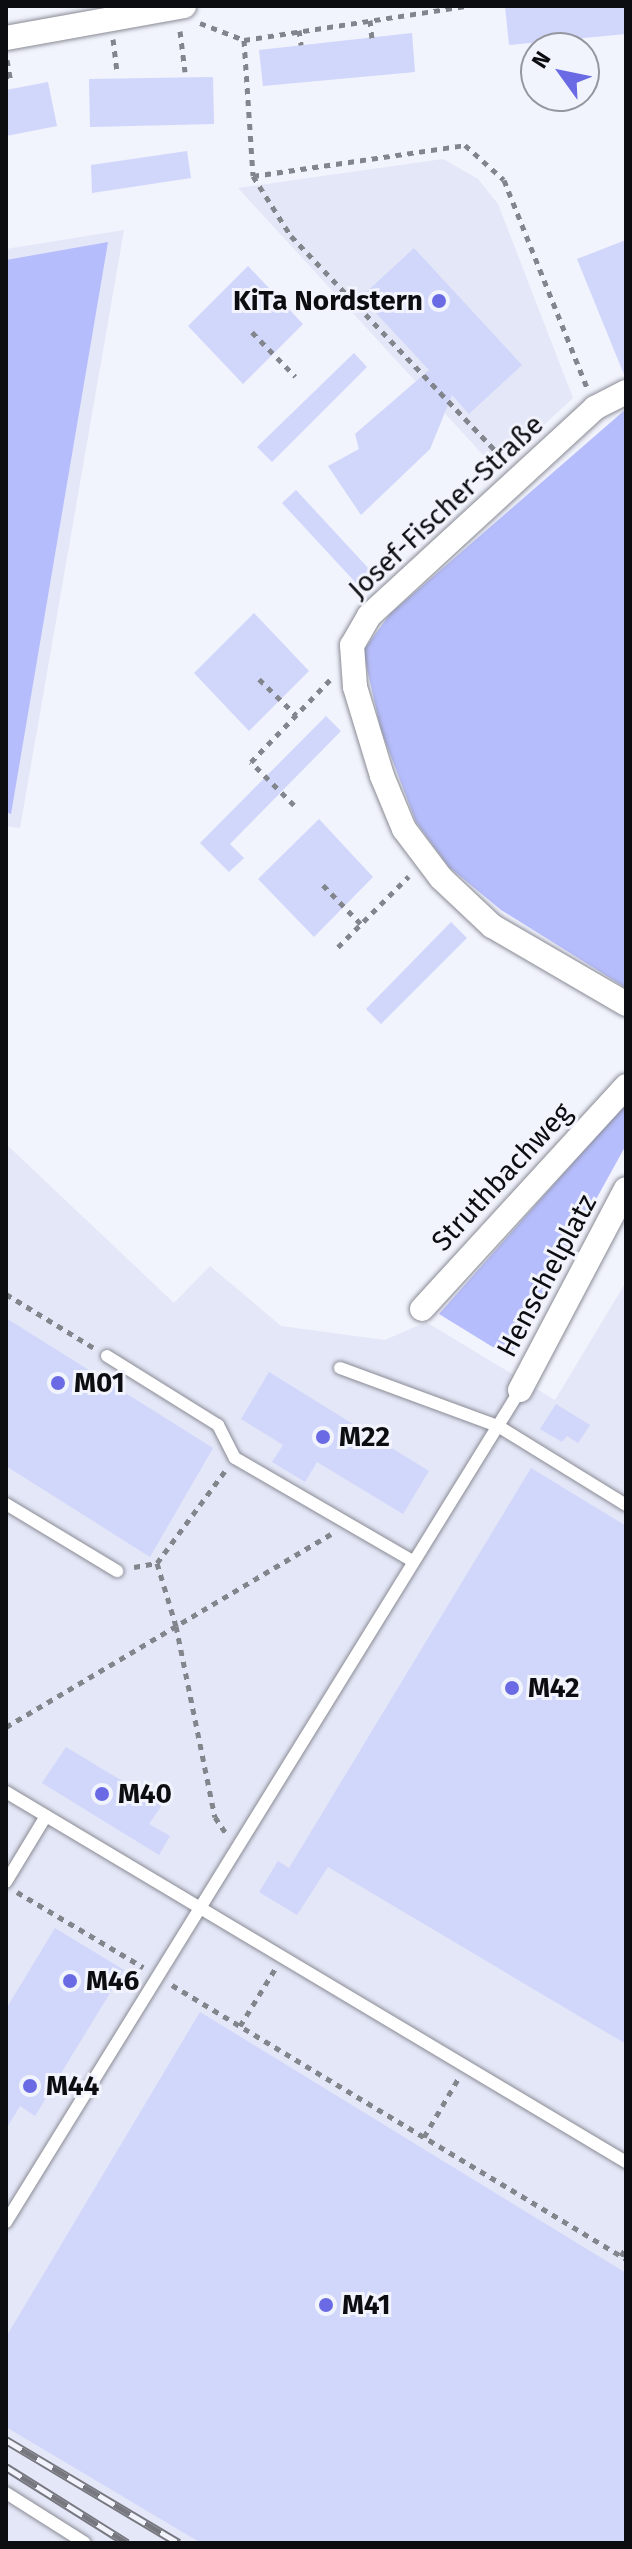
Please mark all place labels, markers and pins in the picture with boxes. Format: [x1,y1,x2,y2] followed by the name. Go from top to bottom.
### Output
[233,284,423,318] place label: KiTa Nordstern
[430,292,448,310] marker: KiTa Nordstern
[74,1366,125,1400] place label: M01
[49,1374,67,1392] marker: M01
[339,1420,390,1454] place label: M22
[314,1428,332,1446] marker: M22
[528,1671,579,1705] place label: M42
[503,1679,521,1697] marker: M42
[118,1777,172,1811] place label: M40
[93,1785,111,1803] marker: M40
[86,1964,139,1998] place label: M46
[61,1972,79,1990] marker: M46
[46,2069,99,2103] place label: M44
[21,2077,39,2095] marker: M44
[342,2288,391,2322] place label: M41
[317,2296,335,2314] marker: M41

